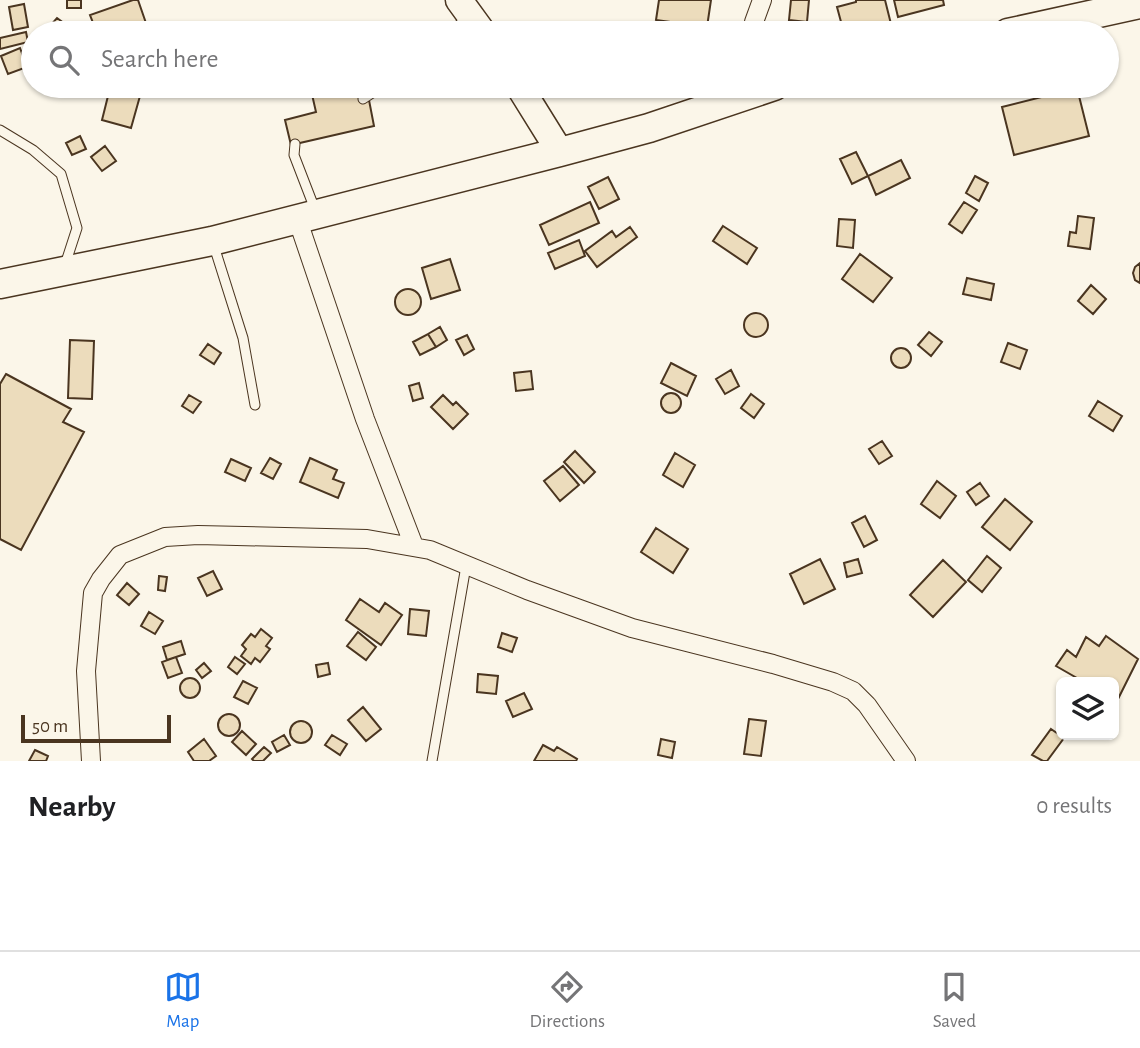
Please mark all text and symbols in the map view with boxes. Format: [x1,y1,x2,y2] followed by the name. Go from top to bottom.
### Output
[21,21,1119,98] search box
[45,41,83,79] icon: search
[101,46,219,72] text: Search here
[1056,677,1119,740] map controls
[1056,677,1119,740] button: layers
[21,712,172,744] scale bar
[32,717,68,736] text: 50 m
[28,792,116,822] text: Nearby
[1036,795,1112,818] text: 0 results
[164,968,202,1033] tab: Map
[529,968,605,1033] tab: Directions
[933,968,976,1033] tab: Saved

